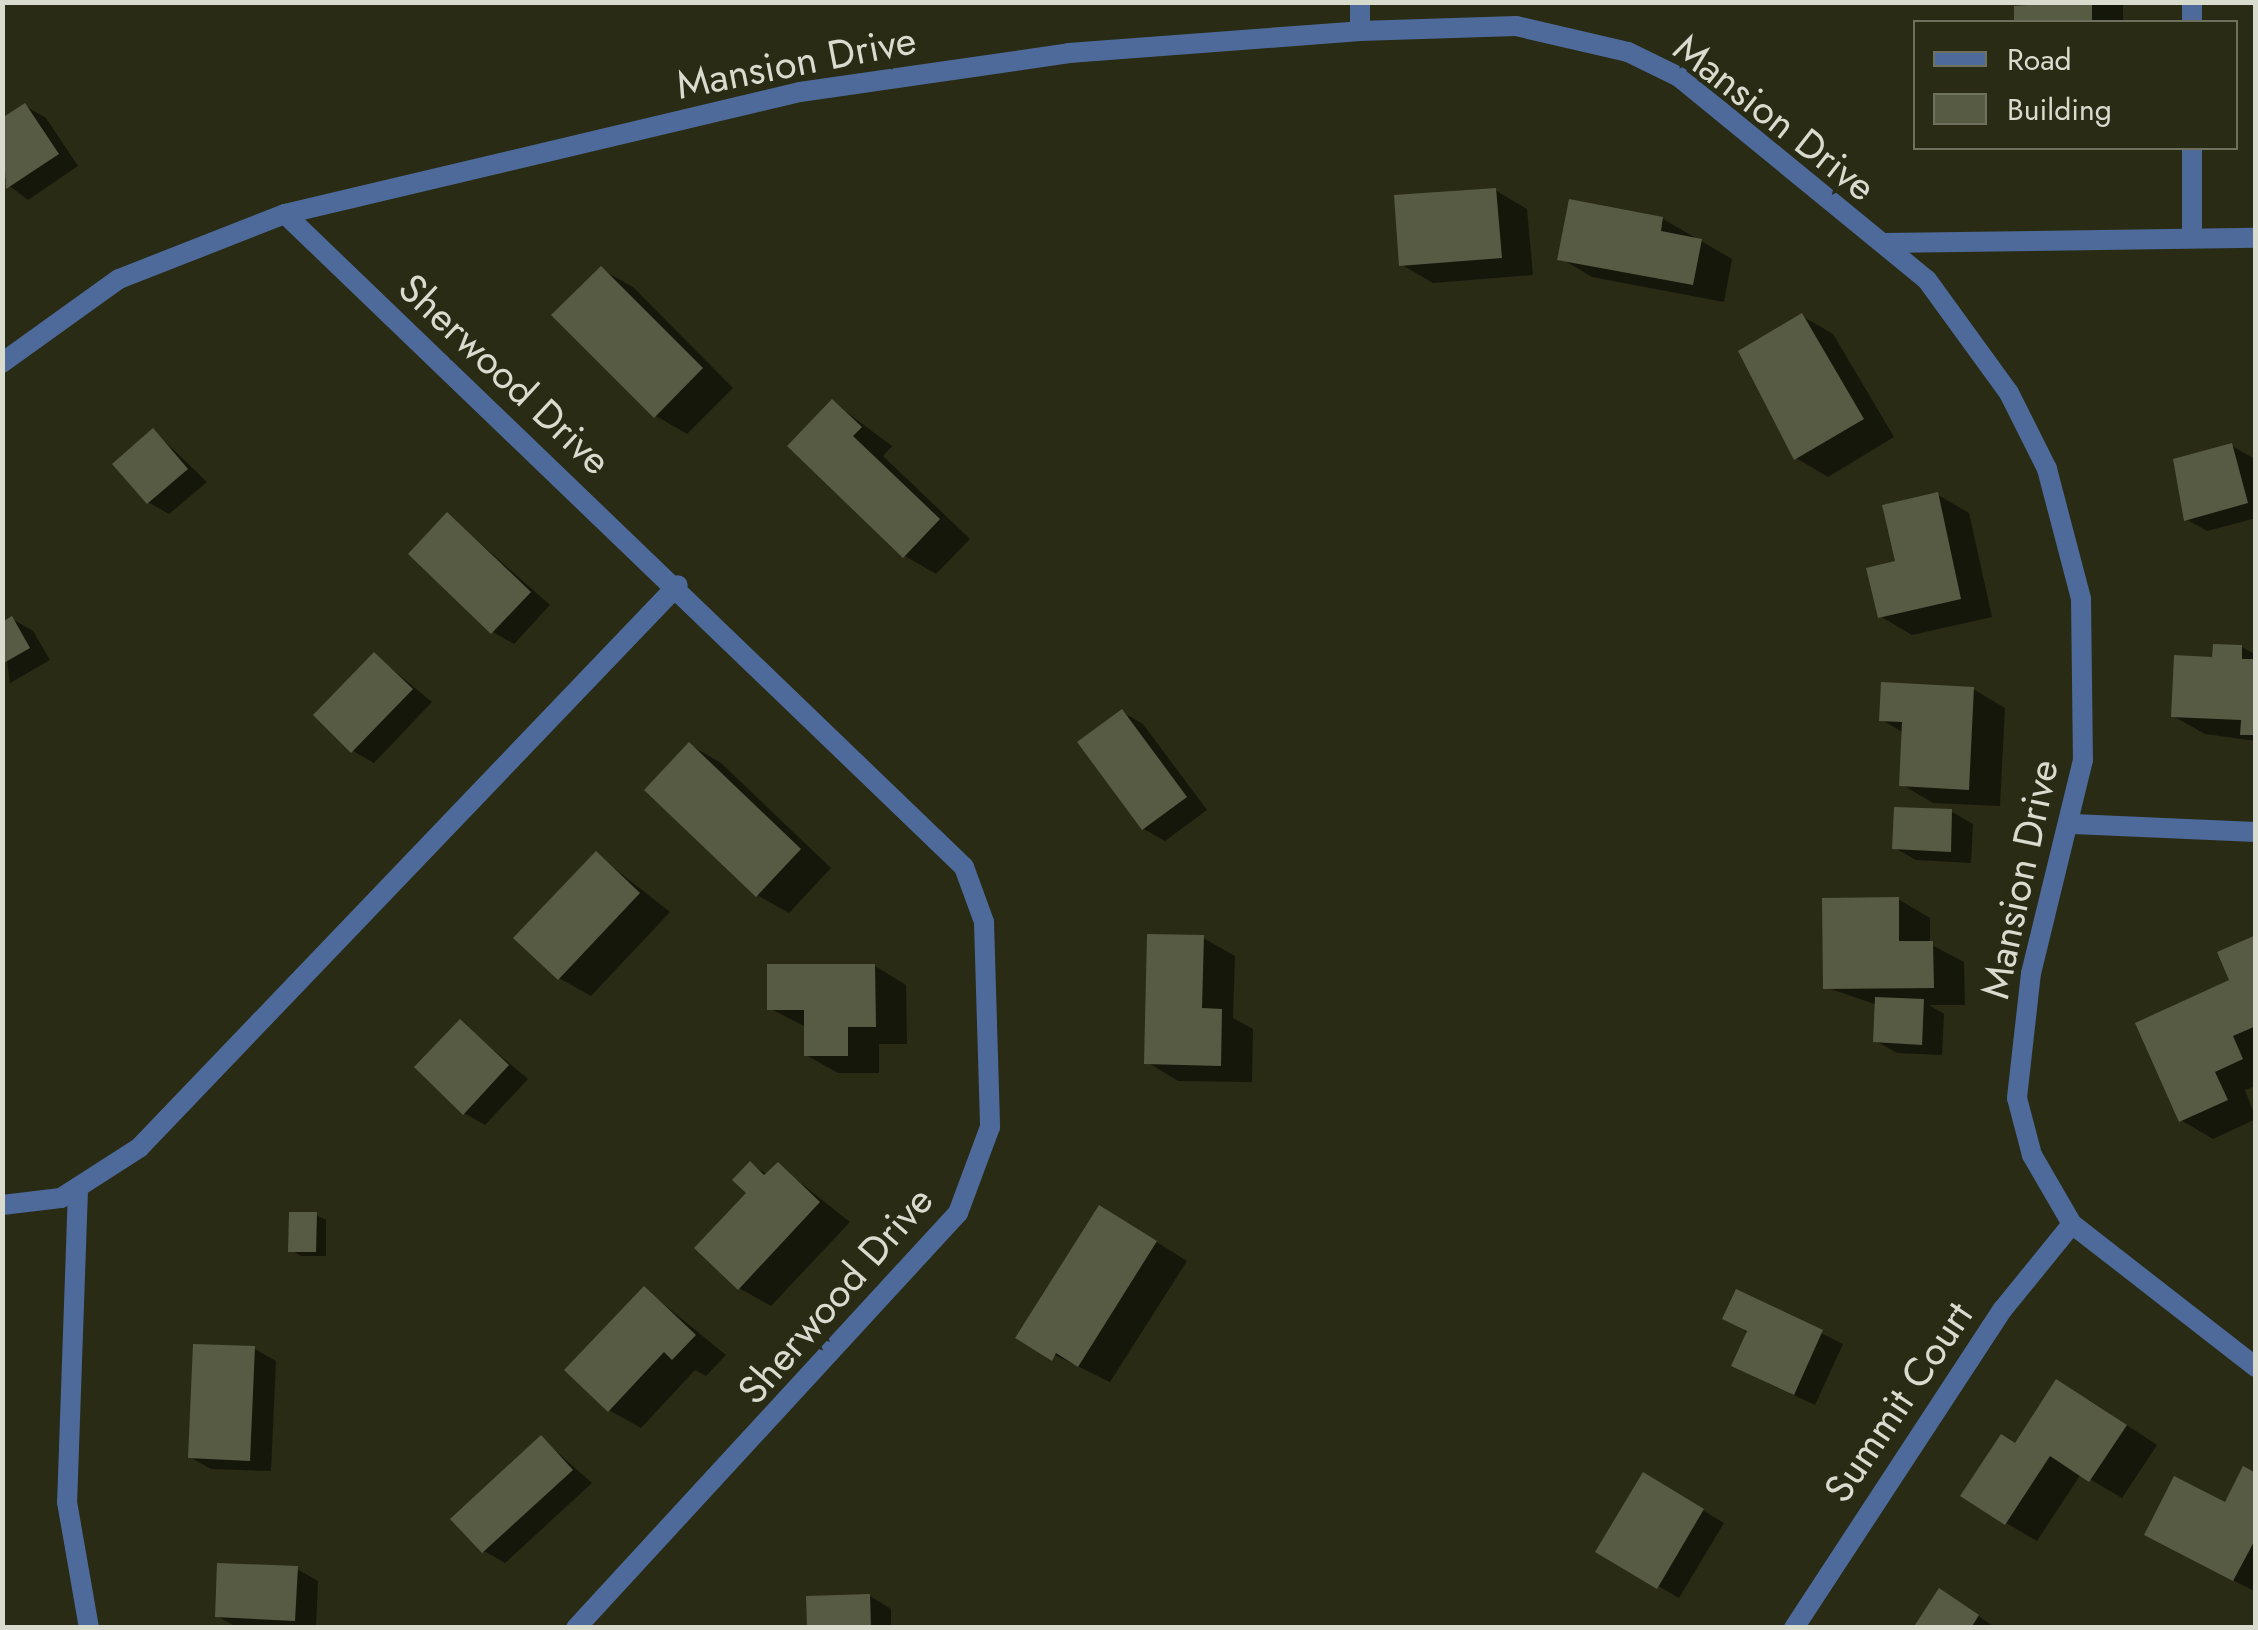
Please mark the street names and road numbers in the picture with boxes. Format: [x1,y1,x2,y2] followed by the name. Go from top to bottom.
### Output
[672,15,920,109] street label: Mansion Drive
[1665,23,1885,211] street label: Mansion Drive
[389,264,621,484] street label: Sherwood Drive
[1970,755,2068,1003] street label: Mansion Drive
[728,1176,942,1414] street label: Sherwood Drive
[1814,1293,1982,1511] street label: Summit Court

